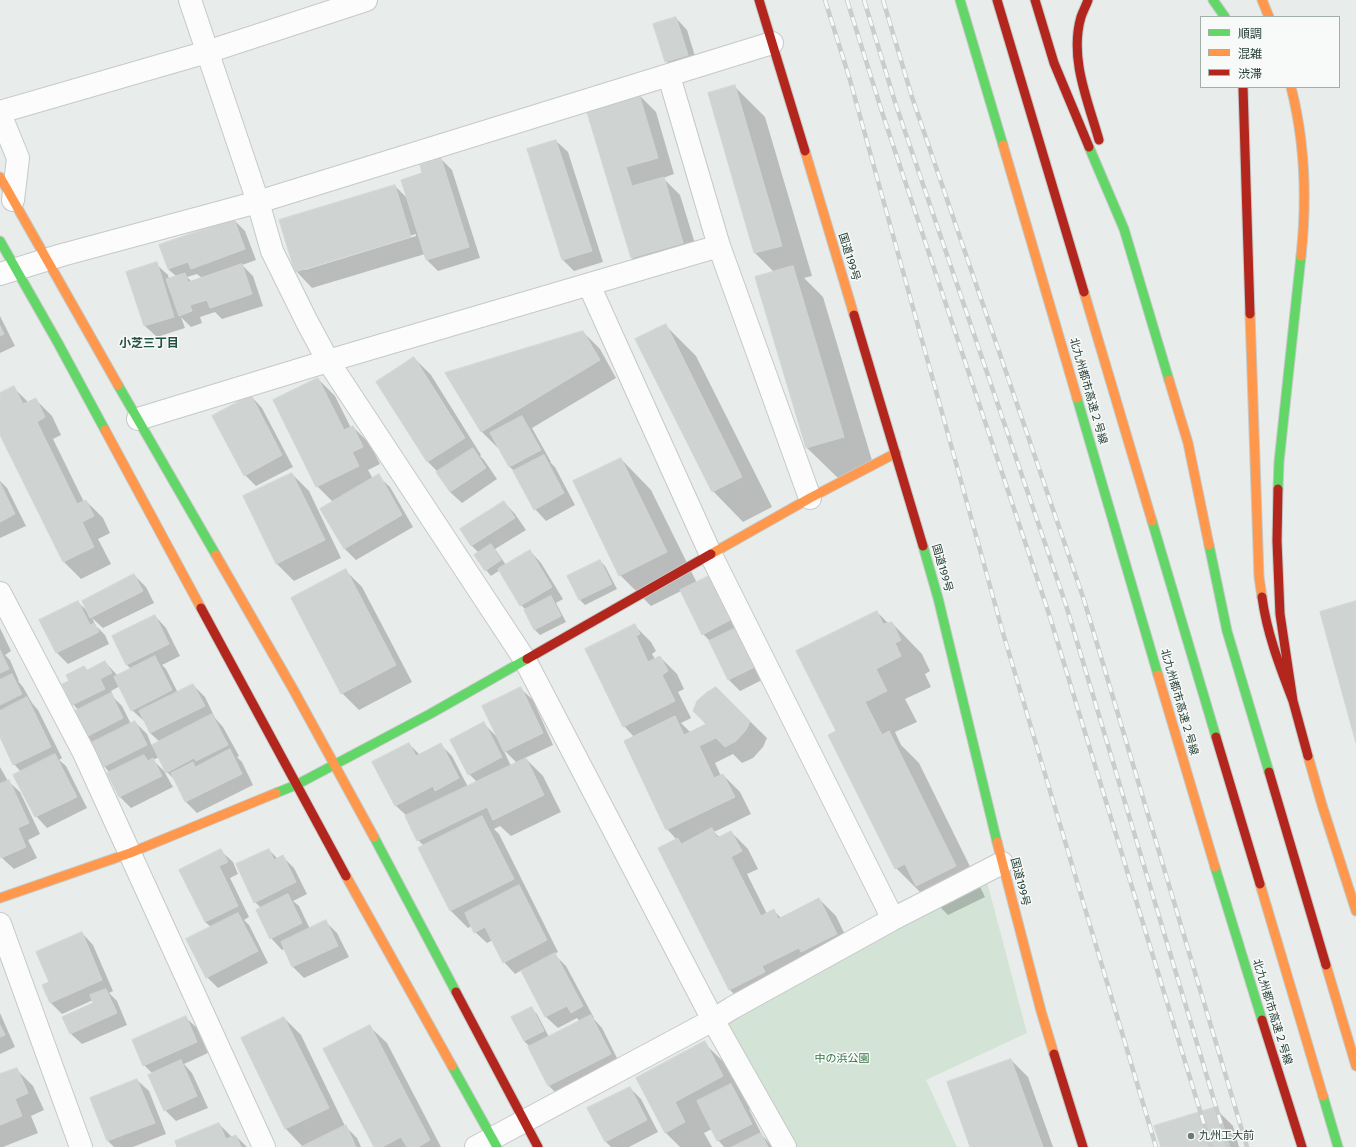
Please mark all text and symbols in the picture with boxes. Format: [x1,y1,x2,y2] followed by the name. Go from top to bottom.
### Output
[1200,16,1340,88] legend
[1238,27,1262,41] text: 順調
[1238,47,1262,61] text: 混雑
[1238,67,1262,81] text: 渋滞
[835,231,863,283] street label: 国道199号
[1066,336,1110,446] street label: 北九州都市高速２号線
[119,337,179,351] district label: 小芝三丁目
[929,542,955,594] street label: 国道199号
[1157,647,1201,757] street label: 北九州都市高速２号線
[1008,856,1032,908] street label: 国道199号
[1250,957,1294,1067] street label: 北九州都市高速２号線
[815,1052,869,1066] park label: 中の浜公園
[1199,1129,1254,1143] place label: 九州工大前
[1186,1131,1196,1141] marker: 九州工大前

